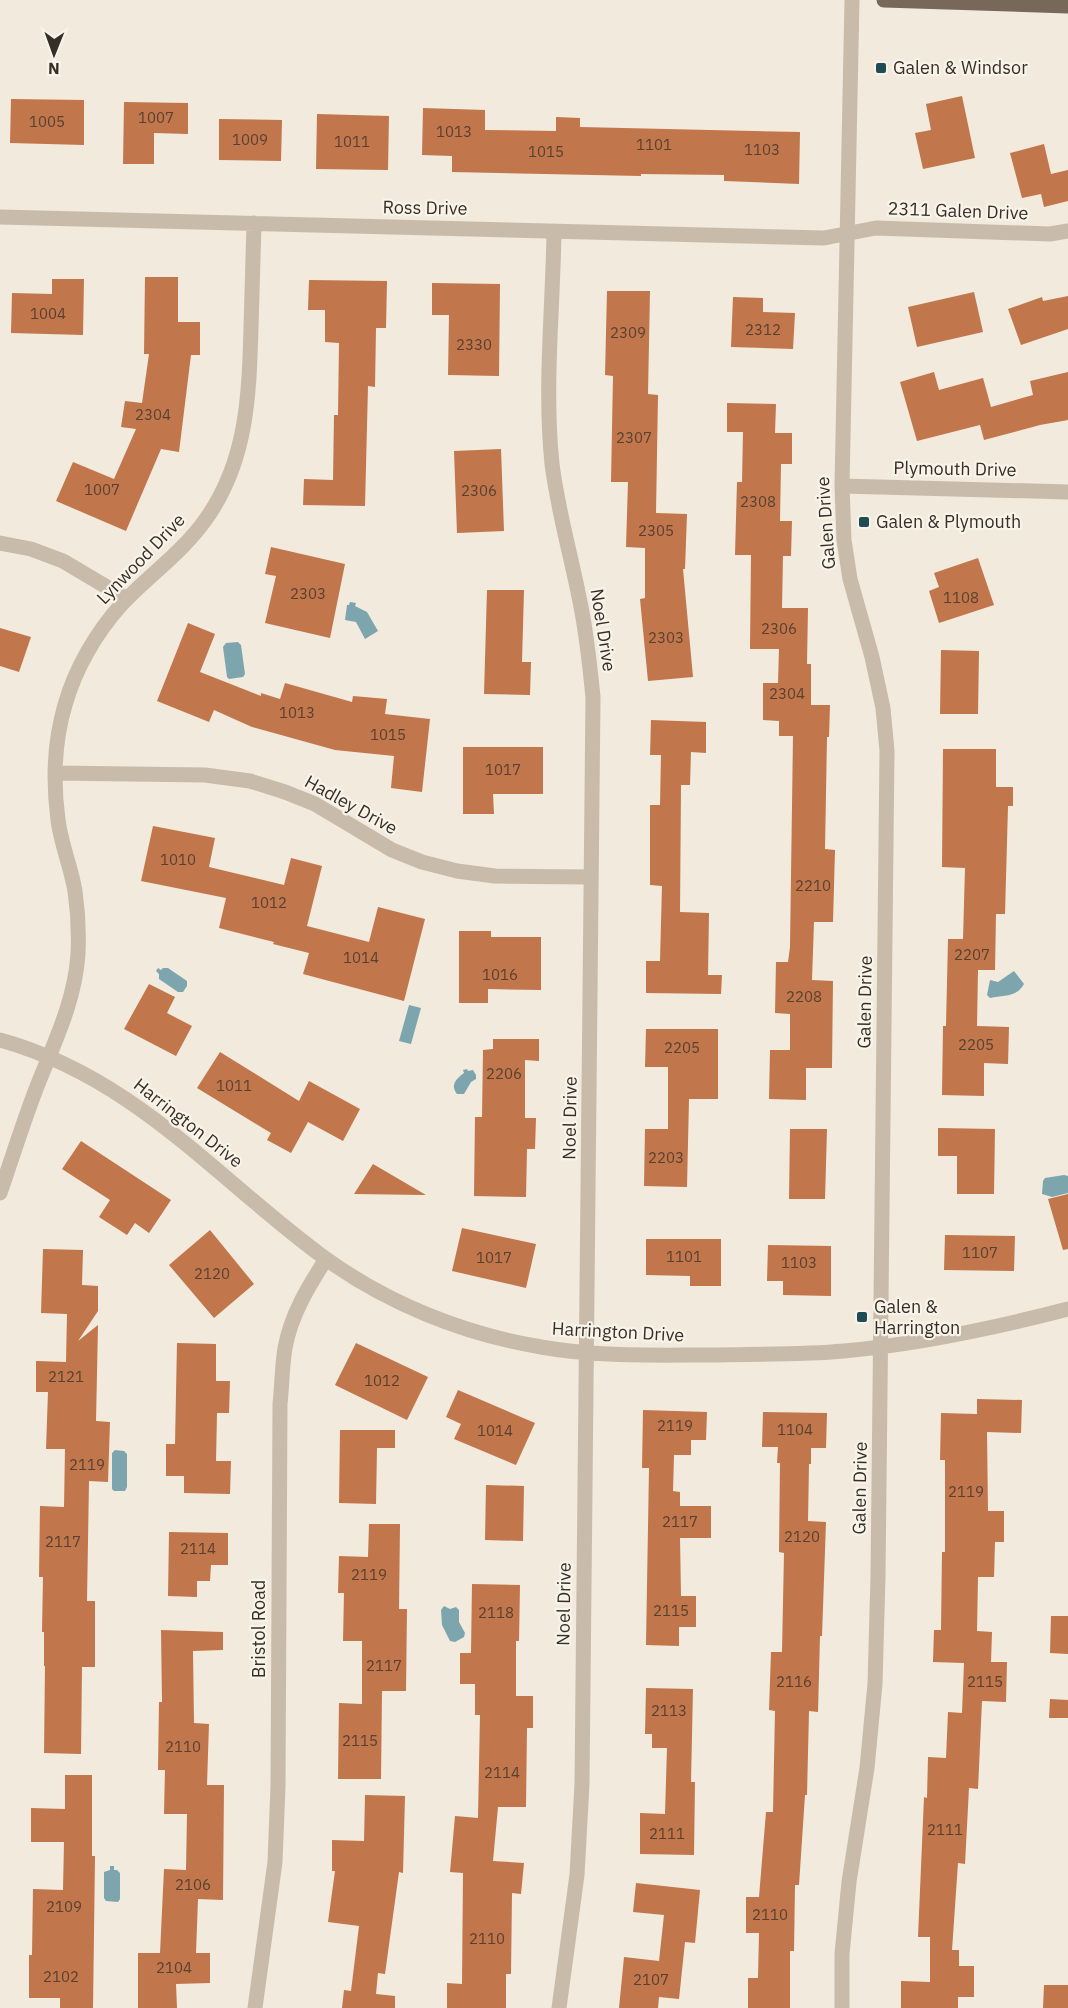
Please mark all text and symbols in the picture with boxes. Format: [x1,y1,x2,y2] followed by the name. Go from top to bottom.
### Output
[24,24,84,84] north arrow
[893,56,1028,79] place label: Galen & Windsor
[48,59,60,79] text: N
[874,61,888,75] marker: Galen & Windsor
[138,108,174,127] house number: 1007
[29,112,65,131] house number: 1005
[436,122,472,141] house number: 1013
[232,130,268,149] house number: 1009
[334,132,370,151] house number: 1011
[636,135,672,154] house number: 1101
[744,140,780,159] house number: 1103
[528,142,564,161] house number: 1015
[382,195,468,220] street label: Ross Drive
[887,197,1029,224] street label: 2311 Galen Drive
[30,304,66,323] house number: 1004
[745,320,781,339] house number: 2312
[610,323,646,342] house number: 2309
[456,335,492,354] house number: 2330
[135,405,171,424] house number: 2304
[616,428,652,447] house number: 2307
[893,456,1017,481] street label: Plymouth Drive
[811,476,840,570] street label: Galen Drive
[84,480,120,499] house number: 1007
[461,481,497,500] house number: 2306
[740,492,776,511] house number: 2308
[91,508,190,609] street label: Lynwood Drive
[876,510,1021,533] place label: Galen & Plymouth
[857,515,871,529] marker: Galen & Plymouth
[638,521,674,540] house number: 2305
[290,584,326,603] house number: 2303
[586,587,621,673] street label: Noel Drive
[943,588,979,607] house number: 1108
[761,619,797,638] house number: 2306
[648,628,684,647] house number: 2303
[769,684,805,703] house number: 2304
[279,703,315,722] house number: 1013
[370,725,406,744] house number: 1015
[485,760,521,779] house number: 1017
[301,770,402,840] street label: Hadley Drive
[160,850,196,869] house number: 1010
[795,876,831,895] house number: 2210
[251,893,287,912] house number: 1012
[954,945,990,964] house number: 2207
[343,948,379,967] house number: 1014
[852,955,877,1049] street label: Galen Drive
[482,965,518,984] house number: 1016
[786,987,822,1006] house number: 2208
[958,1035,994,1054] house number: 2205
[664,1038,700,1057] house number: 2205
[486,1064,522,1083] house number: 2206
[129,1073,248,1172] street label: Harrington Drive
[216,1076,252,1095] house number: 1011
[557,1076,582,1160] street label: Noel Drive
[648,1148,684,1167] house number: 2203
[962,1243,998,1262] house number: 1107
[666,1247,702,1266] house number: 1101
[476,1248,512,1267] house number: 1017
[781,1253,817,1272] house number: 1103
[194,1264,230,1283] house number: 2120
[874,1295,960,1339] place label: Galen & Harrington
[855,1310,869,1324] marker: Galen & Harrington
[551,1317,685,1346] street label: Harrington Drive
[48,1367,84,1386] house number: 2121
[364,1371,400,1390] house number: 1012
[657,1416,693,1435] house number: 2119
[777,1420,813,1439] house number: 1104
[477,1421,513,1440] house number: 1014
[847,1441,872,1535] street label: Galen Drive
[69,1455,105,1474] house number: 2119
[948,1482,984,1501] house number: 2119
[662,1512,698,1531] house number: 2117
[784,1527,820,1546] house number: 2120
[45,1532,81,1551] house number: 2117
[180,1539,216,1558] house number: 2114
[551,1562,576,1646] street label: Noel Drive
[351,1565,387,1584] house number: 2119
[247,1580,270,1678] street label: Bristol Road
[653,1601,689,1620] house number: 2115
[478,1603,514,1622] house number: 2118
[366,1656,402,1675] house number: 2117
[776,1672,812,1691] house number: 2116
[967,1672,1003,1691] house number: 2115
[651,1701,687,1720] house number: 2113
[342,1731,378,1750] house number: 2115
[165,1737,201,1756] house number: 2110
[484,1763,520,1782] house number: 2114
[927,1820,963,1839] house number: 2111
[649,1824,685,1843] house number: 2111
[175,1875,211,1894] house number: 2106
[46,1897,82,1916] house number: 2109
[752,1905,788,1924] house number: 2110
[469,1929,505,1948] house number: 2110
[156,1958,192,1977] house number: 2104
[43,1967,79,1986] house number: 2102
[633,1970,669,1989] house number: 2107

